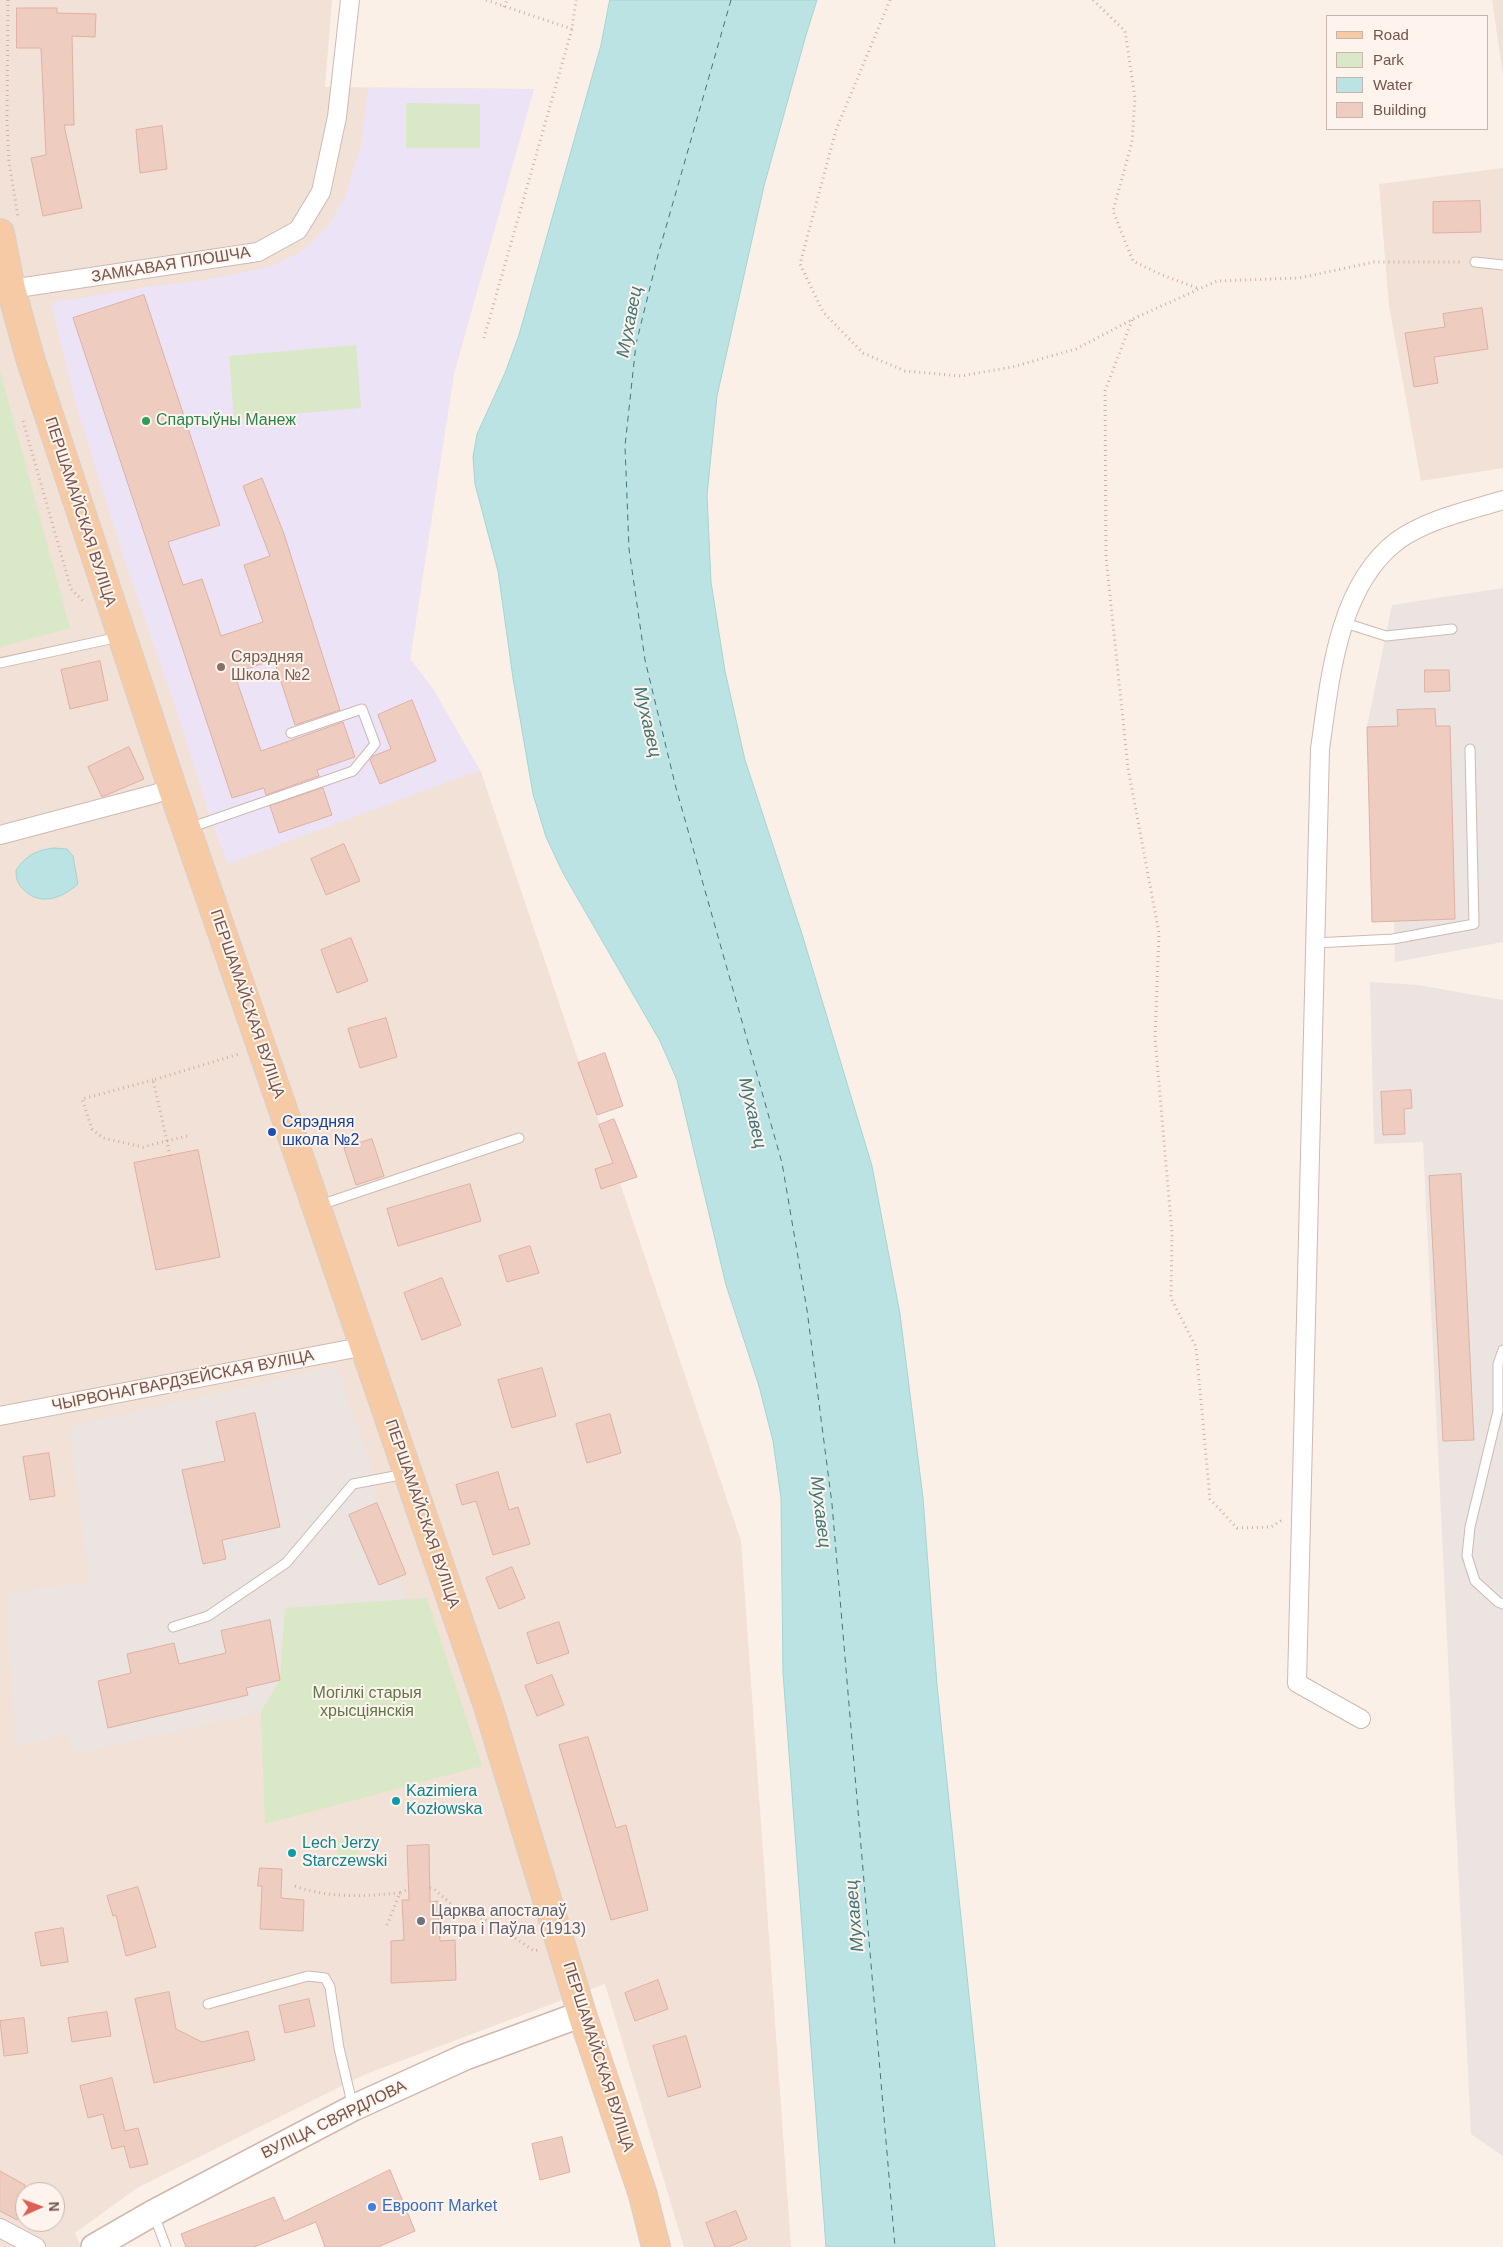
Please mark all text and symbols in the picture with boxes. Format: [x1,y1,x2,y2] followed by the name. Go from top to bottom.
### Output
[1326,15,1488,130] legend
[1373,26,1409,43] text: Road
[1373,51,1404,68] text: Park
[1373,76,1412,93] text: Water
[1373,101,1426,118] text: Building
[90,243,252,287] street label: ЗАМКАВАЯ ПЛОШЧА
[612,284,648,360] water label: Мухавец
[156,411,296,431] place label: Спартыўны Манеж
[40,415,120,609] street label: ПЕРШАМАЙСКАЯ ВУЛІЦА
[140,415,152,427] marker: Спартыўны Манеж
[231,648,310,686] place label: Сярэдняя Школа №2
[215,661,227,673] marker: Сярэдняя Школа №2
[628,684,666,760] water label: Мухавец
[206,907,288,1101] street label: ПЕРШАМАЙСКАЯ ВУЛІЦА
[733,1075,771,1151] water label: Мухавец
[282,1113,359,1151] place label: Сярэдняя школа №2
[266,1126,278,1138] marker: Сярэдняя школа №2
[50,1346,316,1416] street label: ЧЫРВОНАГВАРДЗЕЙСКАЯ ВУЛІЦА
[381,1417,463,1611] street label: ПЕРШАМАЙСКАЯ ВУЛІЦА
[805,1475,835,1549] water label: Мухавец
[312,1684,422,1722] park label: Могілкі старыя хрысціянскія
[406,1782,482,1820] place label: Kazimiera Kozłowska
[390,1795,402,1807] marker: Kazimiera Kozłowska
[302,1834,387,1872] place label: Lech Jerzy Starczewski
[286,1847,298,1859] marker: Lech Jerzy Starczewski
[841,1879,869,1953] water label: Мухавец
[431,1902,586,1940] place label: Царква апосталаў Пятра і Паўла (1913)
[415,1915,427,1927] marker: Царква апосталаў Пятра і Паўла (1913)
[558,1960,638,2154] street label: ПЕРШАМАЙСКАЯ ВУЛІЦА
[258,2076,410,2164] street label: ВУЛІЦА СВЯРДЛОВА
[15,2182,65,2232] north arrow
[382,2197,497,2217] place label: Евроопт Market
[46,2201,62,2212] text: N
[366,2201,378,2213] marker: Евроопт Market

